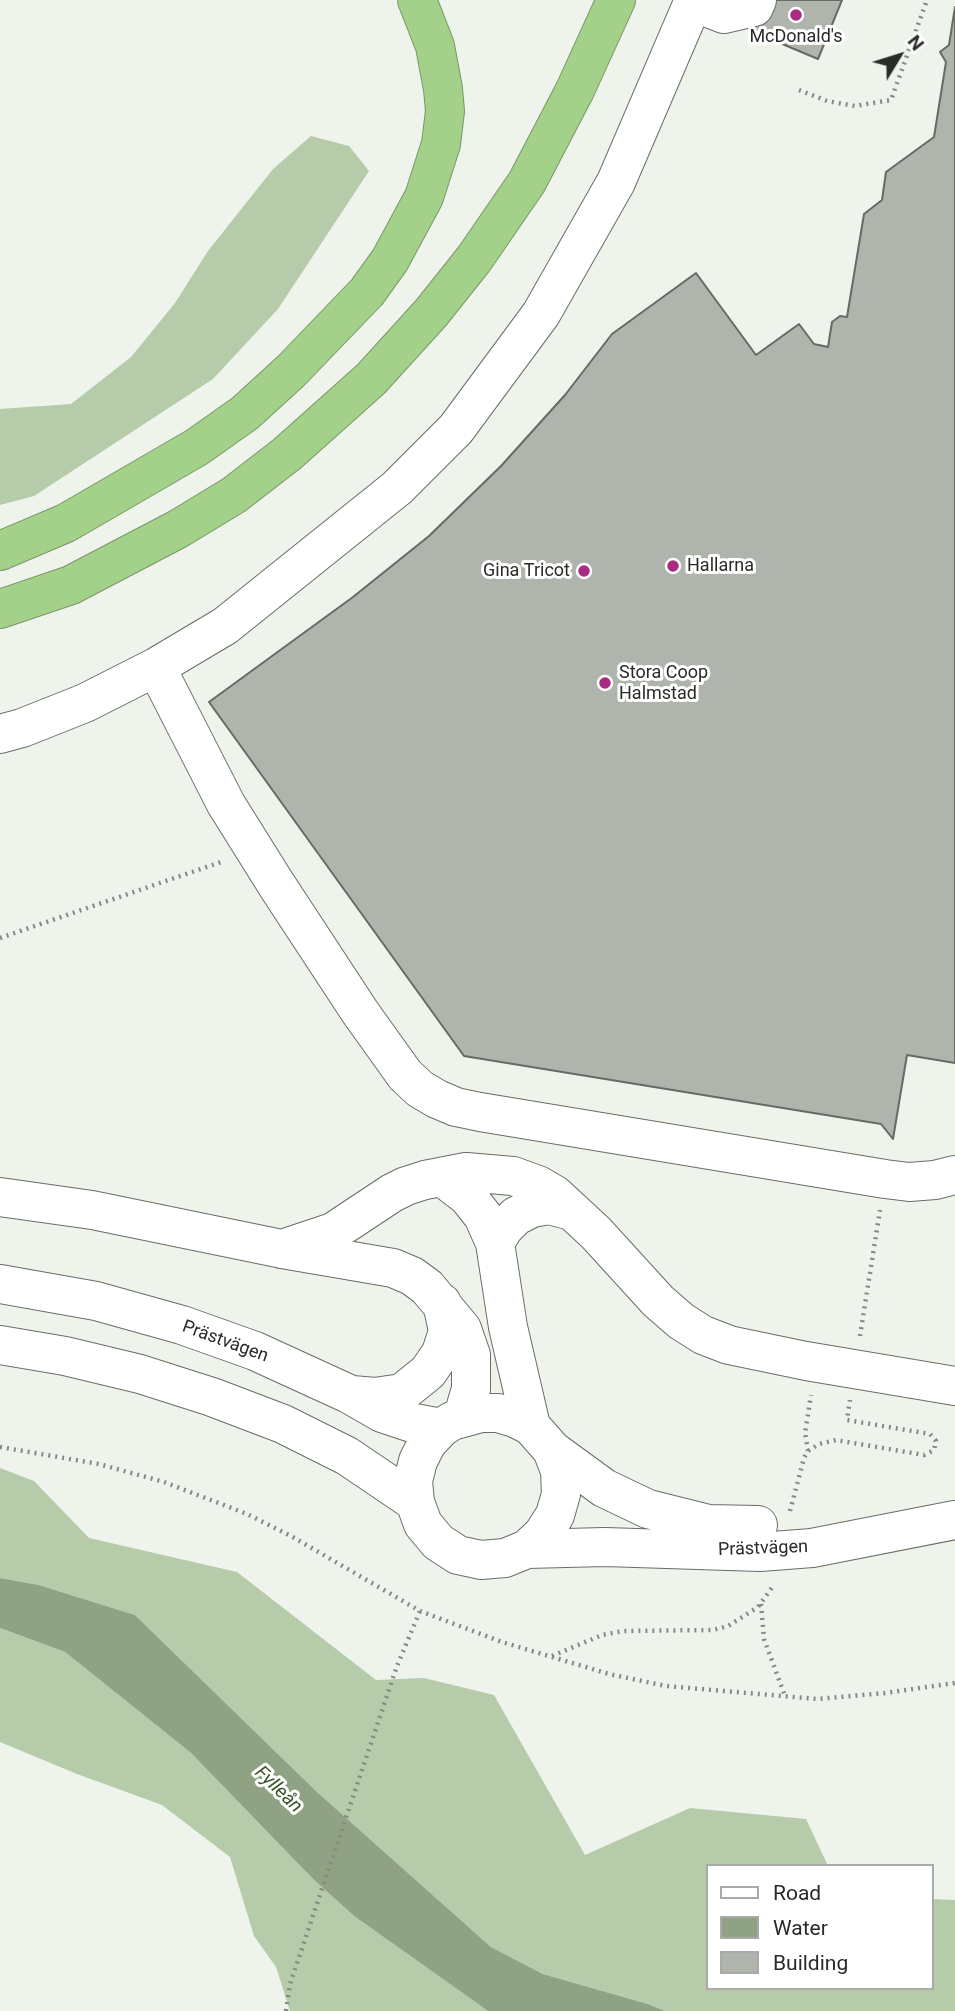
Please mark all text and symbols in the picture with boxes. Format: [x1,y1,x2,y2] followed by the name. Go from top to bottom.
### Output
[788,7,804,23] marker: McDonald's
[864,21,934,91] north arrow
[749,26,843,48] place label: McDonald's
[903,30,929,55] text: N
[687,555,754,577] place label: Hallarna
[665,558,681,574] marker: Hallarna
[483,560,570,582] place label: Gina Tricot
[576,563,592,579] marker: Gina Tricot
[619,662,708,704] place label: Stora Coop Halmstad
[597,675,613,691] marker: Stora Coop Halmstad
[179,1316,271,1368] street label: Prästvägen
[718,1537,808,1561] street label: Prästvägen
[249,1762,307,1818] water label: Fylleån
[706,1864,934,1990] legend
[773,1881,821,1905] text: Road
[773,1916,828,1940] text: Water
[773,1951,848,1975] text: Building

